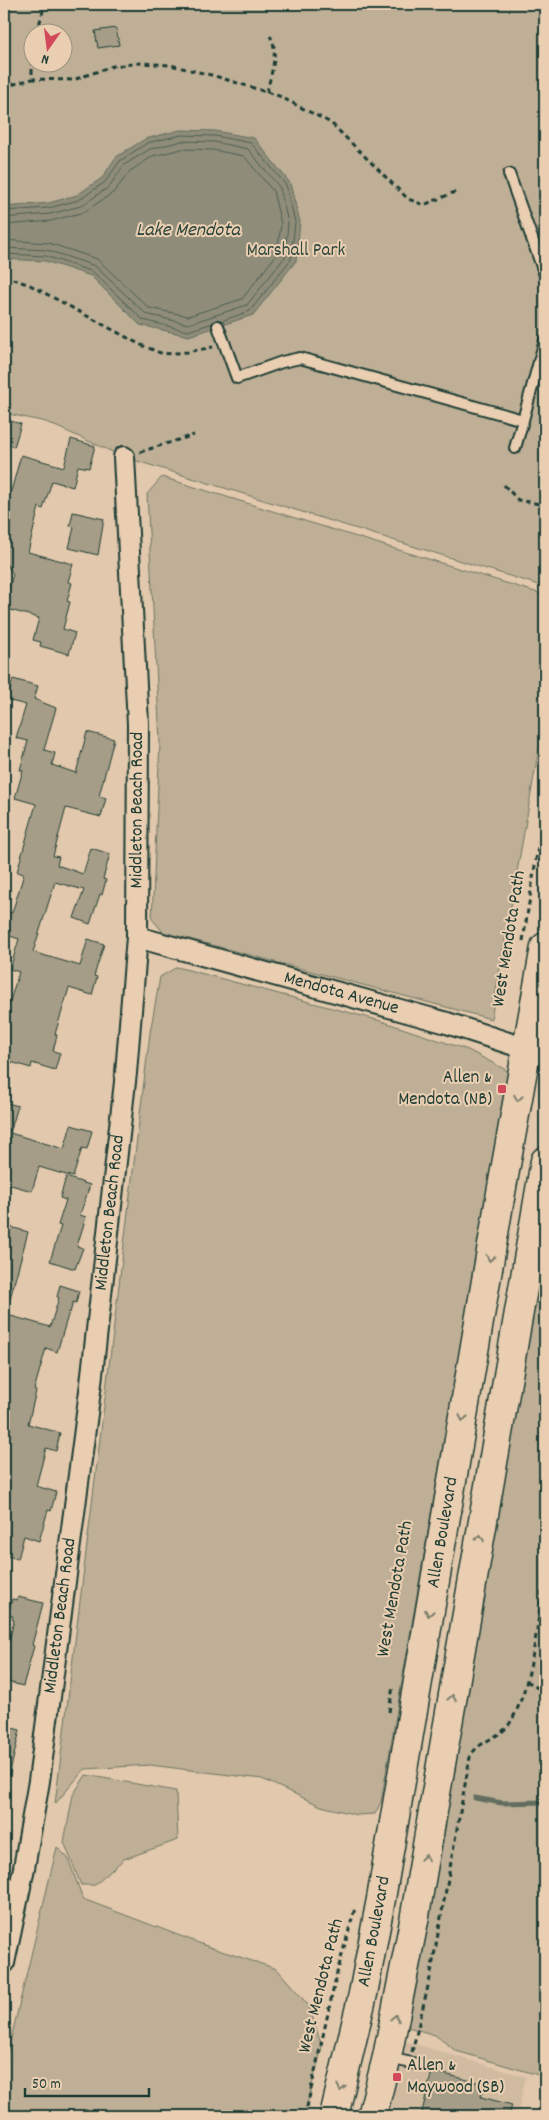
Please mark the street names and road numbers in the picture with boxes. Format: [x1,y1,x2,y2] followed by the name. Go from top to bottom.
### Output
[124,732,151,889] street label: Middleton Beach Road
[486,869,534,1009] street label: West Mendota Path
[281,965,402,1022] street label: Mendota Avenue
[88,1134,132,1292] street label: Middleton Beach Road
[421,1475,466,1590] street label: Allen Boulevard
[371,1519,421,1659] street label: West Mendota Path
[37,1536,84,1695] street label: Middleton Beach Road
[351,1874,398,1989] street label: Allen Boulevard
[292,1916,352,2056] street label: West Mendota Path

